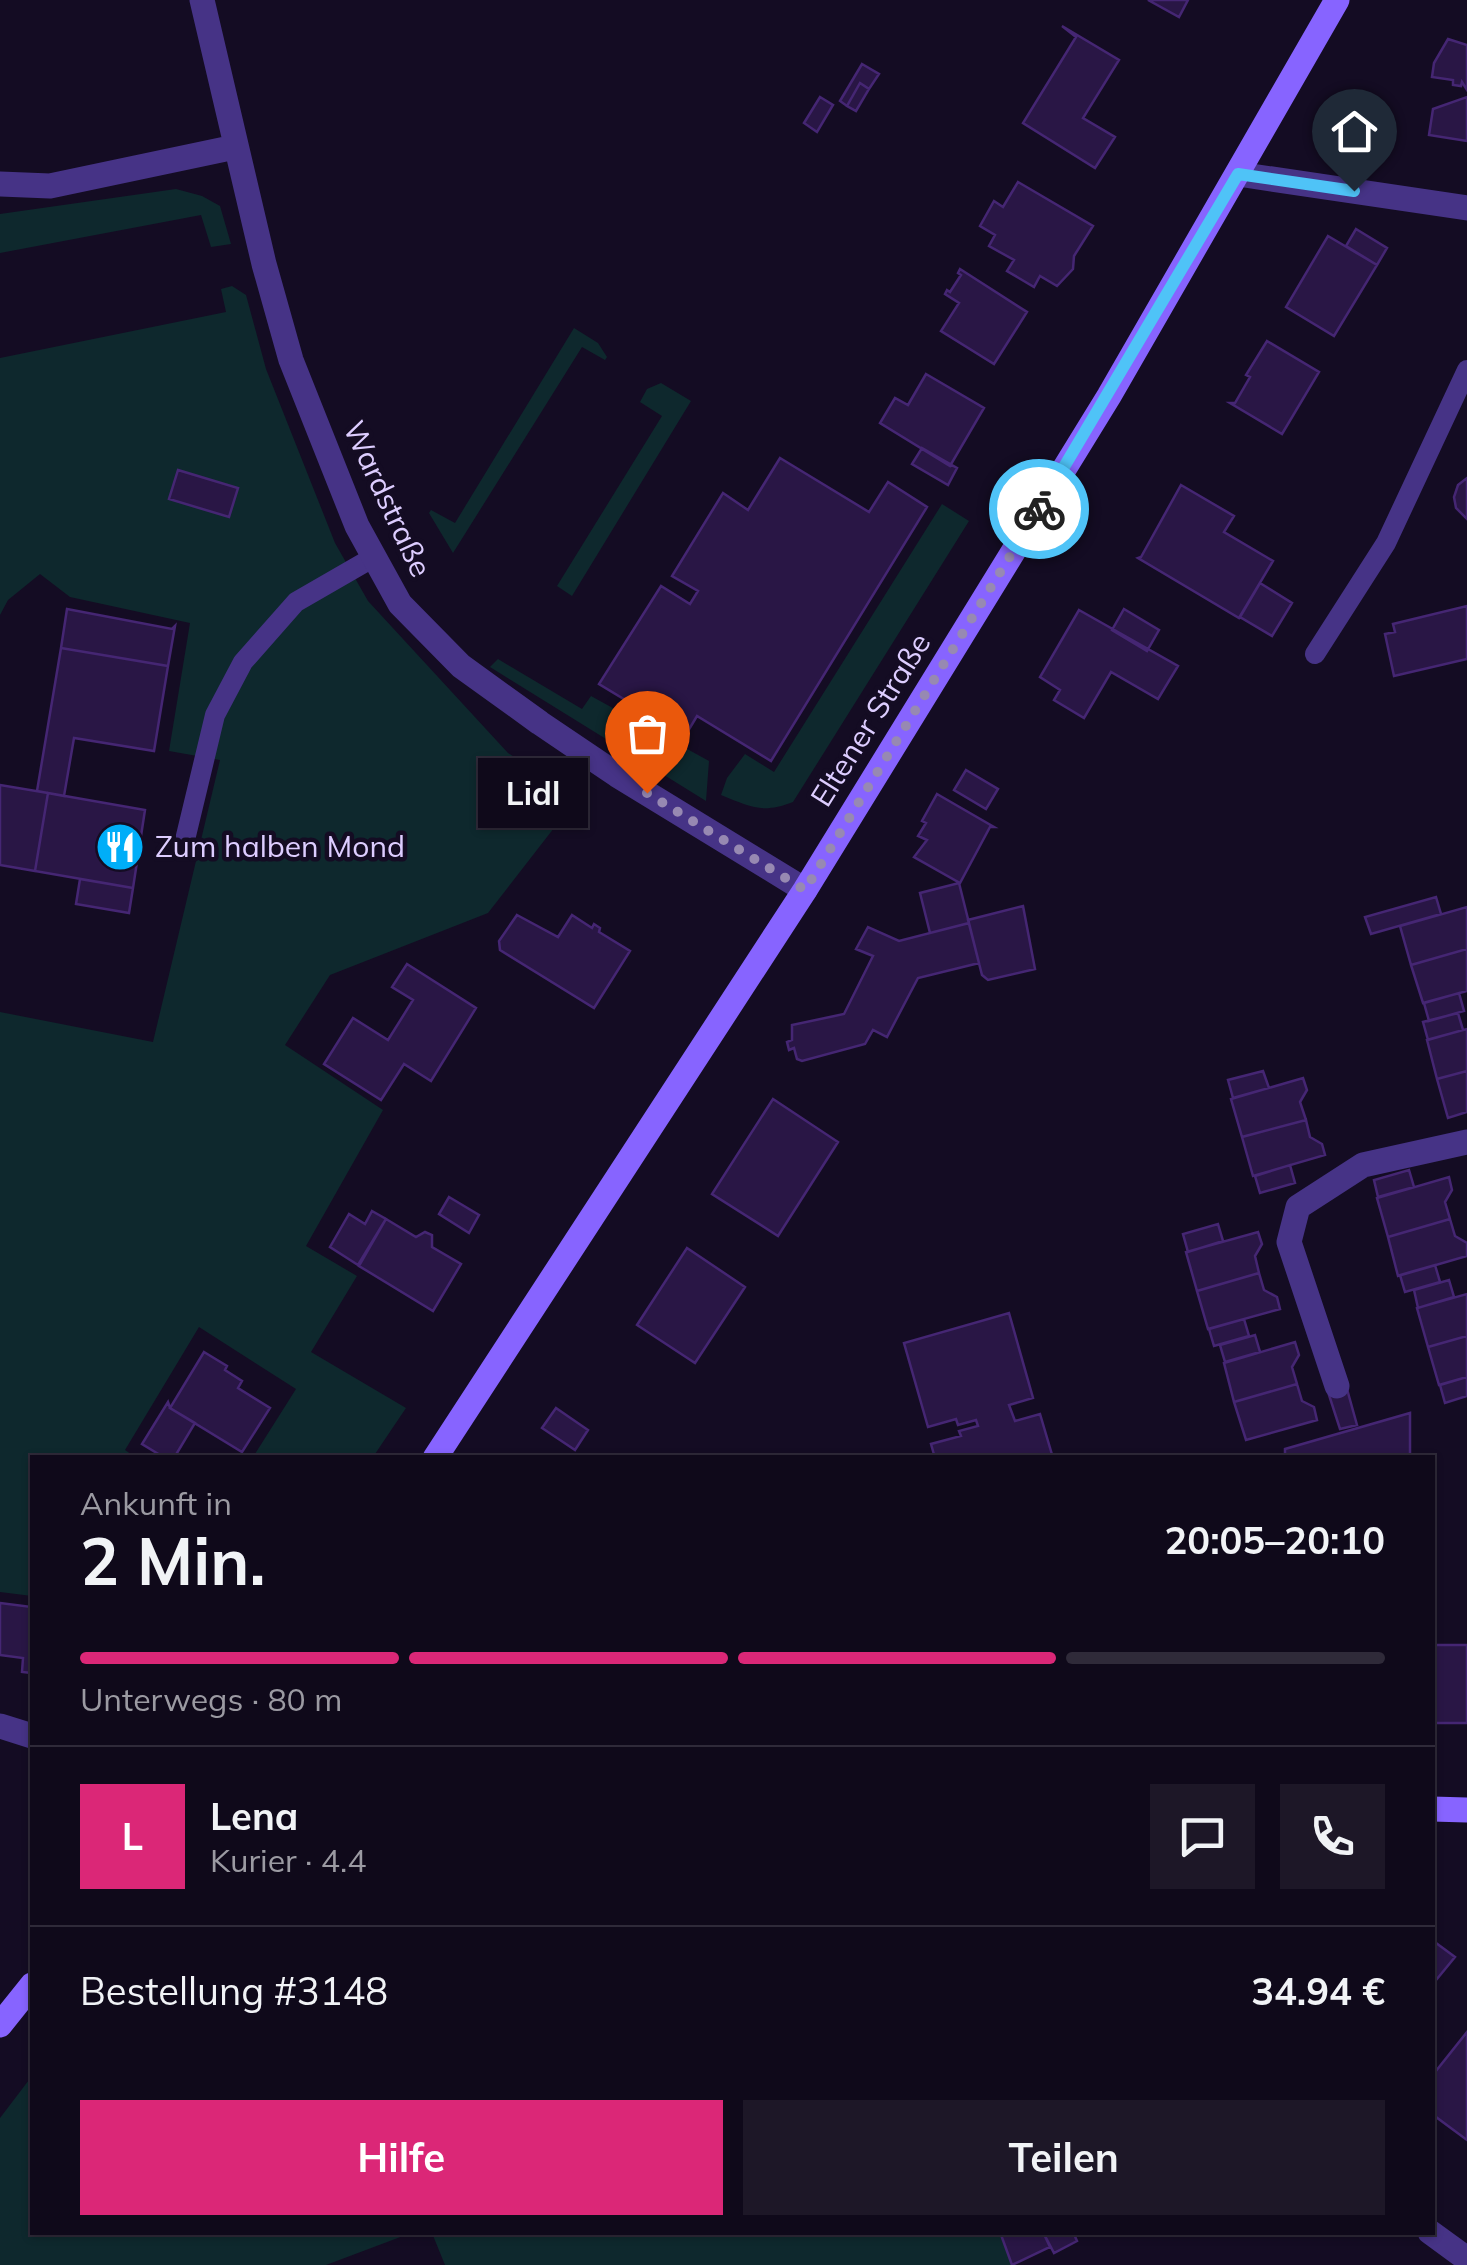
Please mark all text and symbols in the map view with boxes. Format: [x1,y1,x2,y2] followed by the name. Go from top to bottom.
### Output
[1312,89,1397,192] pin
[1327,104,1382,159] icon: home
[335,415,441,583] street label: Wardstraße
[989,459,1089,559] courier
[1012,482,1067,537] icon: bike
[802,626,939,813] street label: Eltener Straße
[605,691,690,794] pin
[620,706,675,761] icon: bag
[477,758,587,828] callout: Lidl
[506,773,560,813] text: Lidl
[94,821,146,873] restaurant icon: Zum halben Mond
[155,827,405,865] place label: Zum halben Mond
[80,1483,232,1523] text: Ankunft in
[1165,1516,1385,1564] text: 20:05–20:10
[80,1520,266,1601] text: 2 Min.
[80,1679,342,1719] text: Unterwegs · 80 m
[1150,1784,1255,1889] button: chat
[1280,1784,1385,1889] button: phone
[210,1792,298,1840] text: Lena
[122,1812,143,1860] text: L
[210,1840,366,1880] text: Kurier · 4.4
[80,1967,388,2015] text: Bestellung #3148
[1251,1967,1385,2015] text: 34.94 €
[80,2100,723,2215] button: Hilfe
[743,2100,1385,2215] button: Teilen

